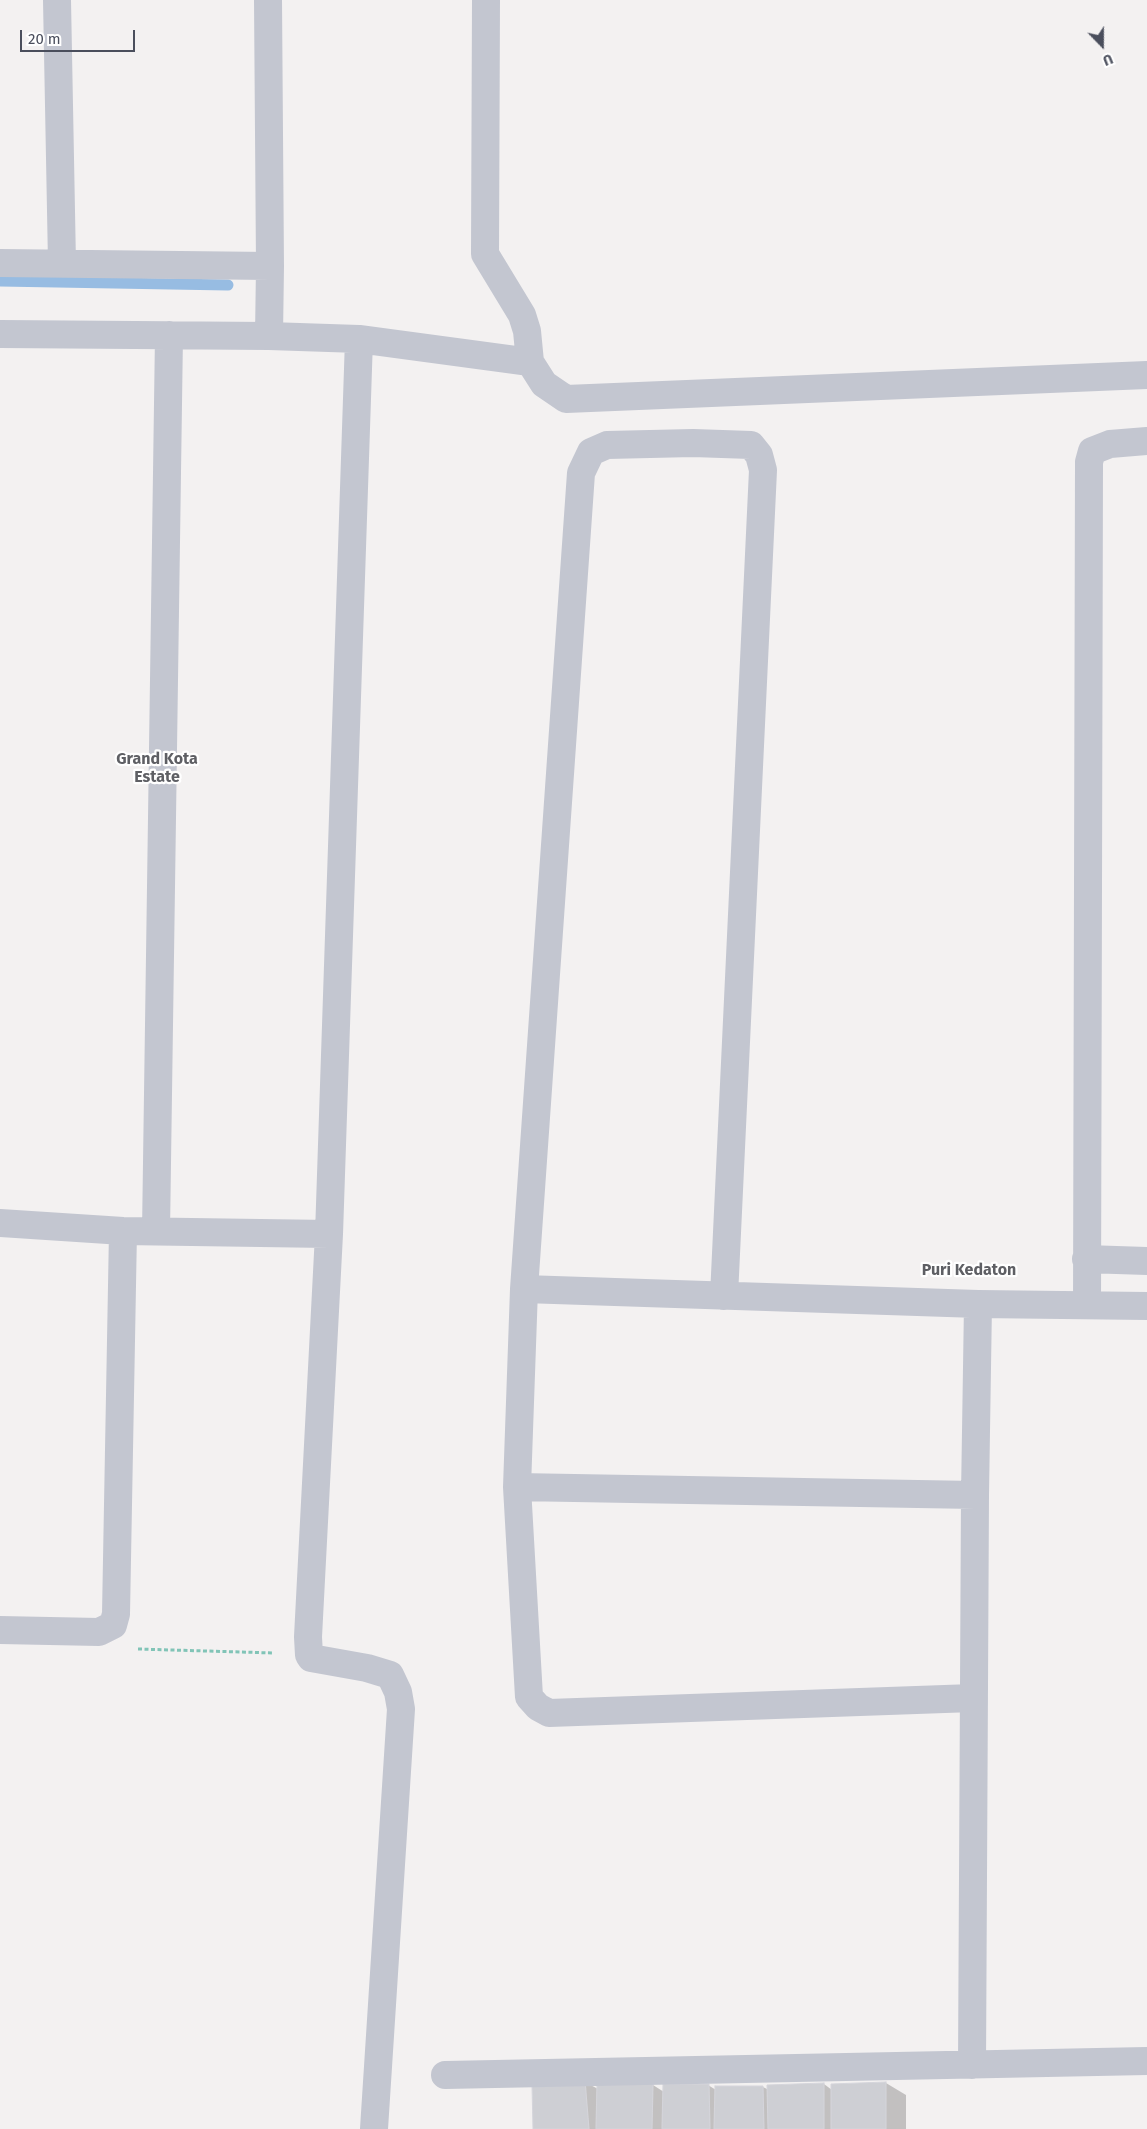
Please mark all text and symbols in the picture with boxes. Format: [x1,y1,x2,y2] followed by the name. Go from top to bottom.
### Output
[22,20,138,52] scale bar
[1077,20,1127,70] north arrow
[28,30,61,48] text: 20 m
[1100,50,1115,69] text: U
[116,750,198,788] district label: Grand Kota Estate
[922,1261,1016,1281] district label: Puri Kedaton

